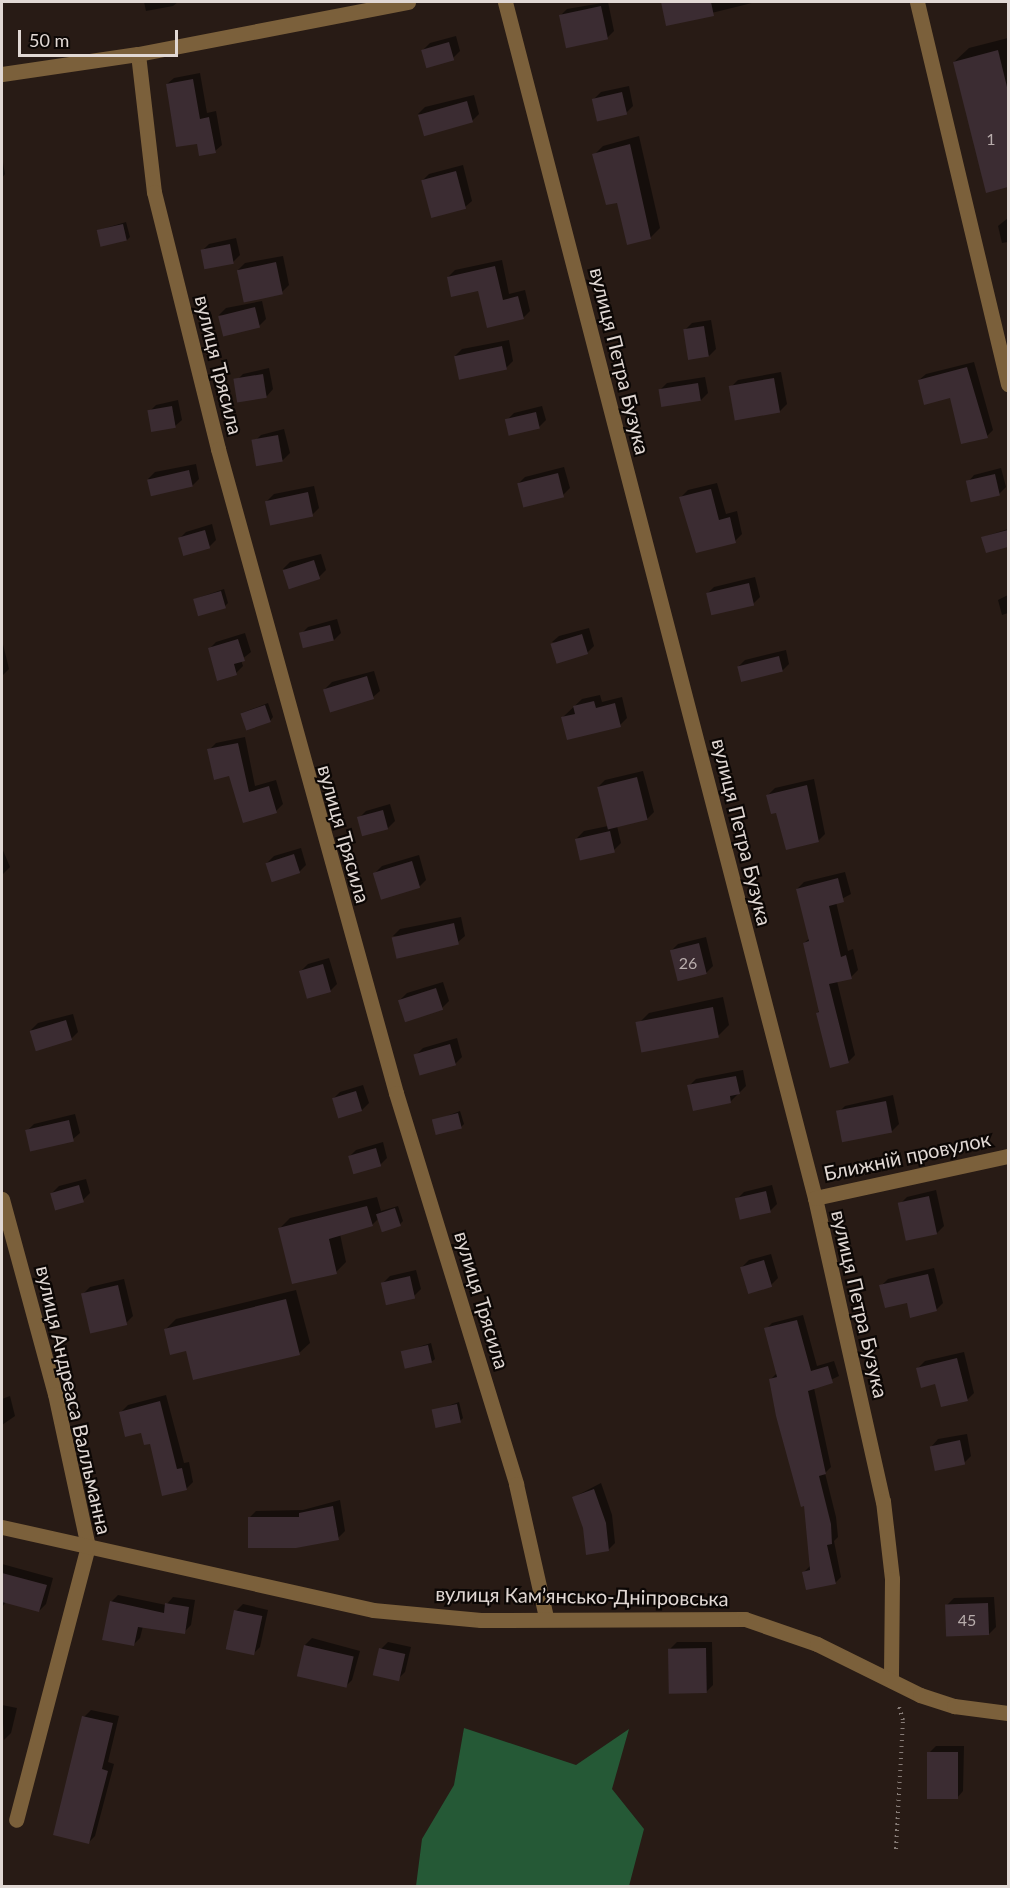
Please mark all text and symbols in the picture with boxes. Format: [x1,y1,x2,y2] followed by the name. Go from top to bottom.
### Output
[21,18,182,56] scale bar
[29,29,69,51] text: 50 m
[986,129,996,149] house number: 1
[585,265,655,457] street label: вулиця Петра Бузука
[190,293,248,437] street label: вулиця Трясила
[707,736,777,928] street label: вулиця Петра Бузука
[313,762,375,906] street label: вулиця Трясила
[679,953,697,973] house number: 26
[821,1127,993,1185] street label: Ближній провулок
[827,1208,893,1400] street label: вулиця Петра Бузука
[450,1228,514,1372] street label: вулиця Трясила
[31,1263,117,1537] street label: вулиця Андреаса Валльманна
[435,1581,729,1611] street label: вулиця Кам’янсько-Дніпровська
[958,1610,976,1630] house number: 45

